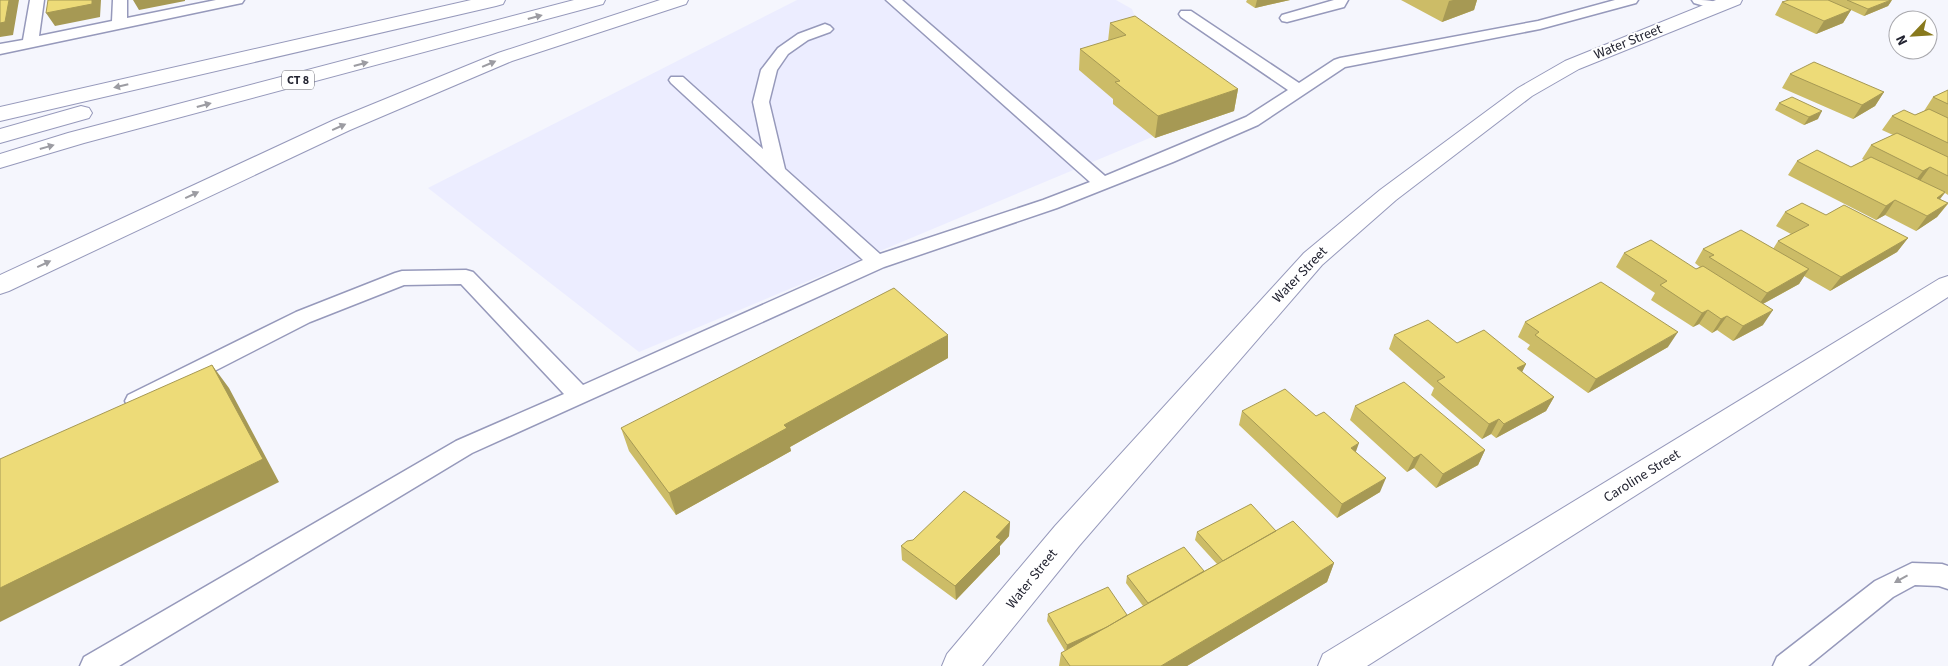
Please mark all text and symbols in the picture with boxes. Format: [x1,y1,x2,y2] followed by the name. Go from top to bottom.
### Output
[1888,10,1938,60] north arrow
[527,13,542,21] one-way arrow
[1591,19,1665,65] street label: Water Street
[1891,32,1913,49] text: N
[353,59,368,67] one-way arrow
[482,60,497,68] one-way arrow
[282,70,314,90] road number: CT 8
[113,82,129,90] one-way arrow
[196,101,211,109] one-way arrow
[332,122,346,130] one-way arrow
[39,142,54,150] one-way arrow
[184,191,199,200] one-way arrow
[1268,242,1332,308] street label: Water Street
[37,260,51,268] one-way arrow
[1600,444,1684,507] street label: Caroline Street
[1002,545,1063,613] street label: Water Street
[1895,575,1908,584] one-way arrow

